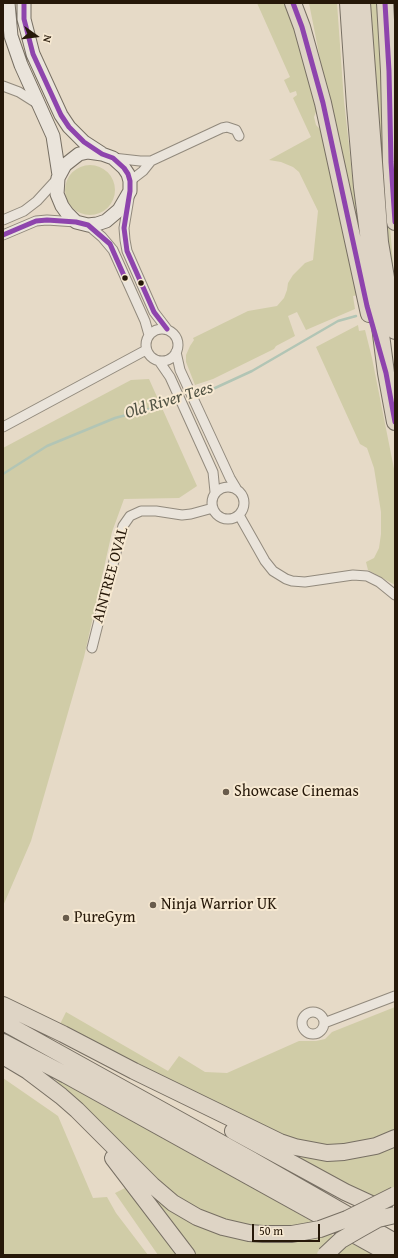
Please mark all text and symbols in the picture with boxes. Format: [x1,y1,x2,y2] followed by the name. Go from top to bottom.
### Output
[16,16,56,56] north arrow
[39,33,56,44] text: N
[120,273,130,283] unlabelled marker
[136,278,146,288] unlabelled marker
[122,378,216,424] water label: Old River Tees
[89,525,133,625] street label: AINTREE OVAL
[234,782,359,802] place label: Showcase Cinemas
[221,787,231,797] marker: Showcase Cinemas
[161,895,277,915] place label: Ninja Warrior UK
[148,900,158,910] marker: Ninja Warrior UK
[74,908,136,928] place label: PureGym
[61,913,71,923] marker: PureGym
[254,1216,322,1242] scale bar
[259,1222,283,1239] text: 50 m

